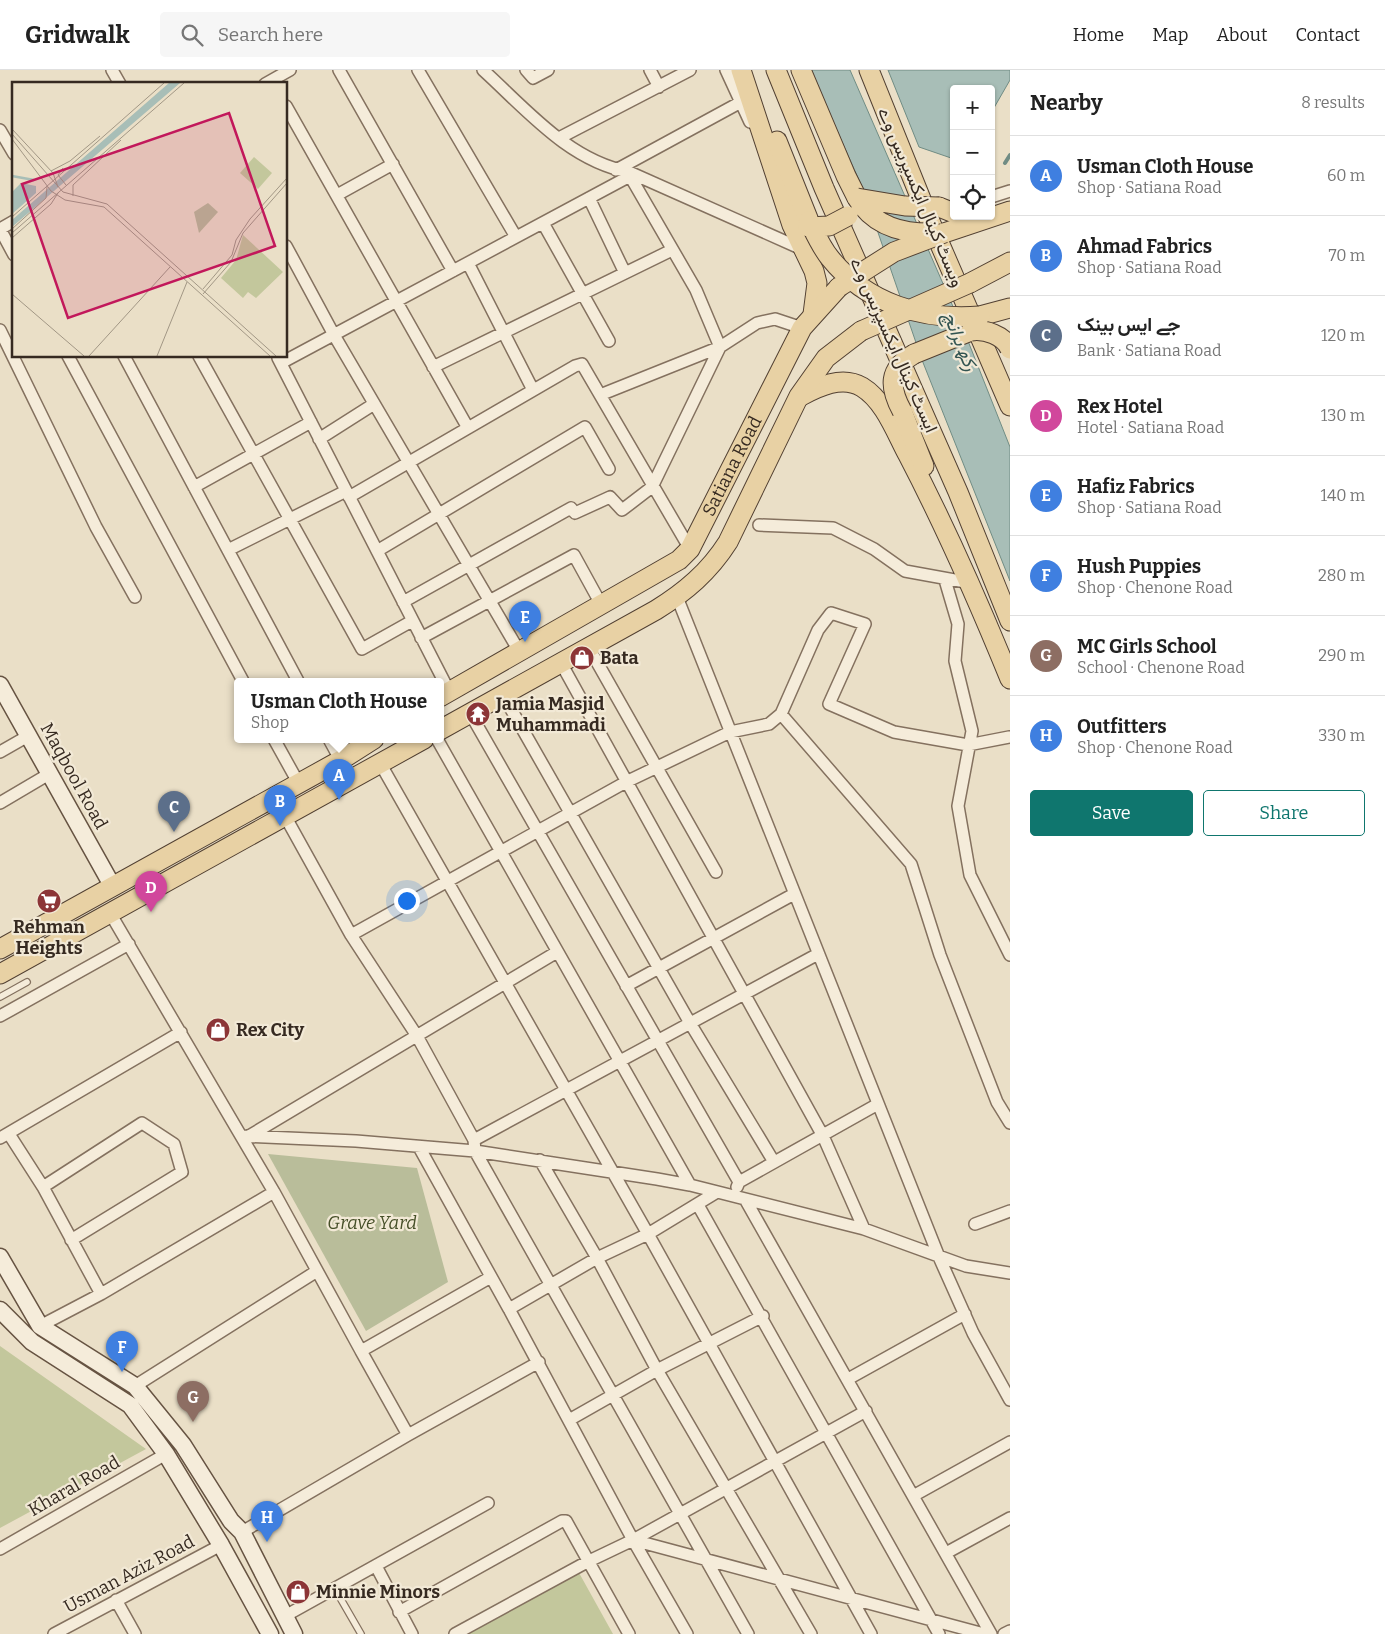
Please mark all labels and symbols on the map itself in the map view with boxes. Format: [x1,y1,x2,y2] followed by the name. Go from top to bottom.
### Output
[12,82,288,358] inset map
[872,104,969,291] street label: ویسٹ کینال ایکسپریس وے
[845,254,943,436] street label: ایسٹ کینال ایکسپریس وے
[936,308,983,375] water label: رکھ برانچ
[698,412,767,520] street label: Satiana Road
[509,601,541,642] pin: E
[569,645,595,671] shop icon: Bata
[600,647,639,669] place label: Bata
[495,693,606,736] place label: Jamia Masjid Muhammadi
[465,701,491,727] temple icon: Jamia Masjid Muhammadi
[36,719,112,833] street label: Maqbool Road
[323,759,355,800] pin: A
[264,785,296,826] pin: B
[158,791,190,832] pin: C
[135,871,167,912] pin: D
[36,888,62,914] supermarket icon: Rehman Heights
[394,888,420,914] your location
[13,916,85,959] place label: Rehman Heights
[205,1017,231,1043] shop icon: Rex City
[236,1019,305,1041] place label: Rex City
[327,1212,417,1234] park label: Grave Yard
[106,1331,138,1372] pin: F
[177,1381,209,1422] pin: G
[24,1451,124,1521] street label: Kharal Road
[251,1501,283,1542] pin: H
[60,1530,198,1618] street label: Usman Aziz Road
[285,1579,311,1605] shop icon: Minnie Minors
[316,1581,440,1603] place label: Minnie Minors

